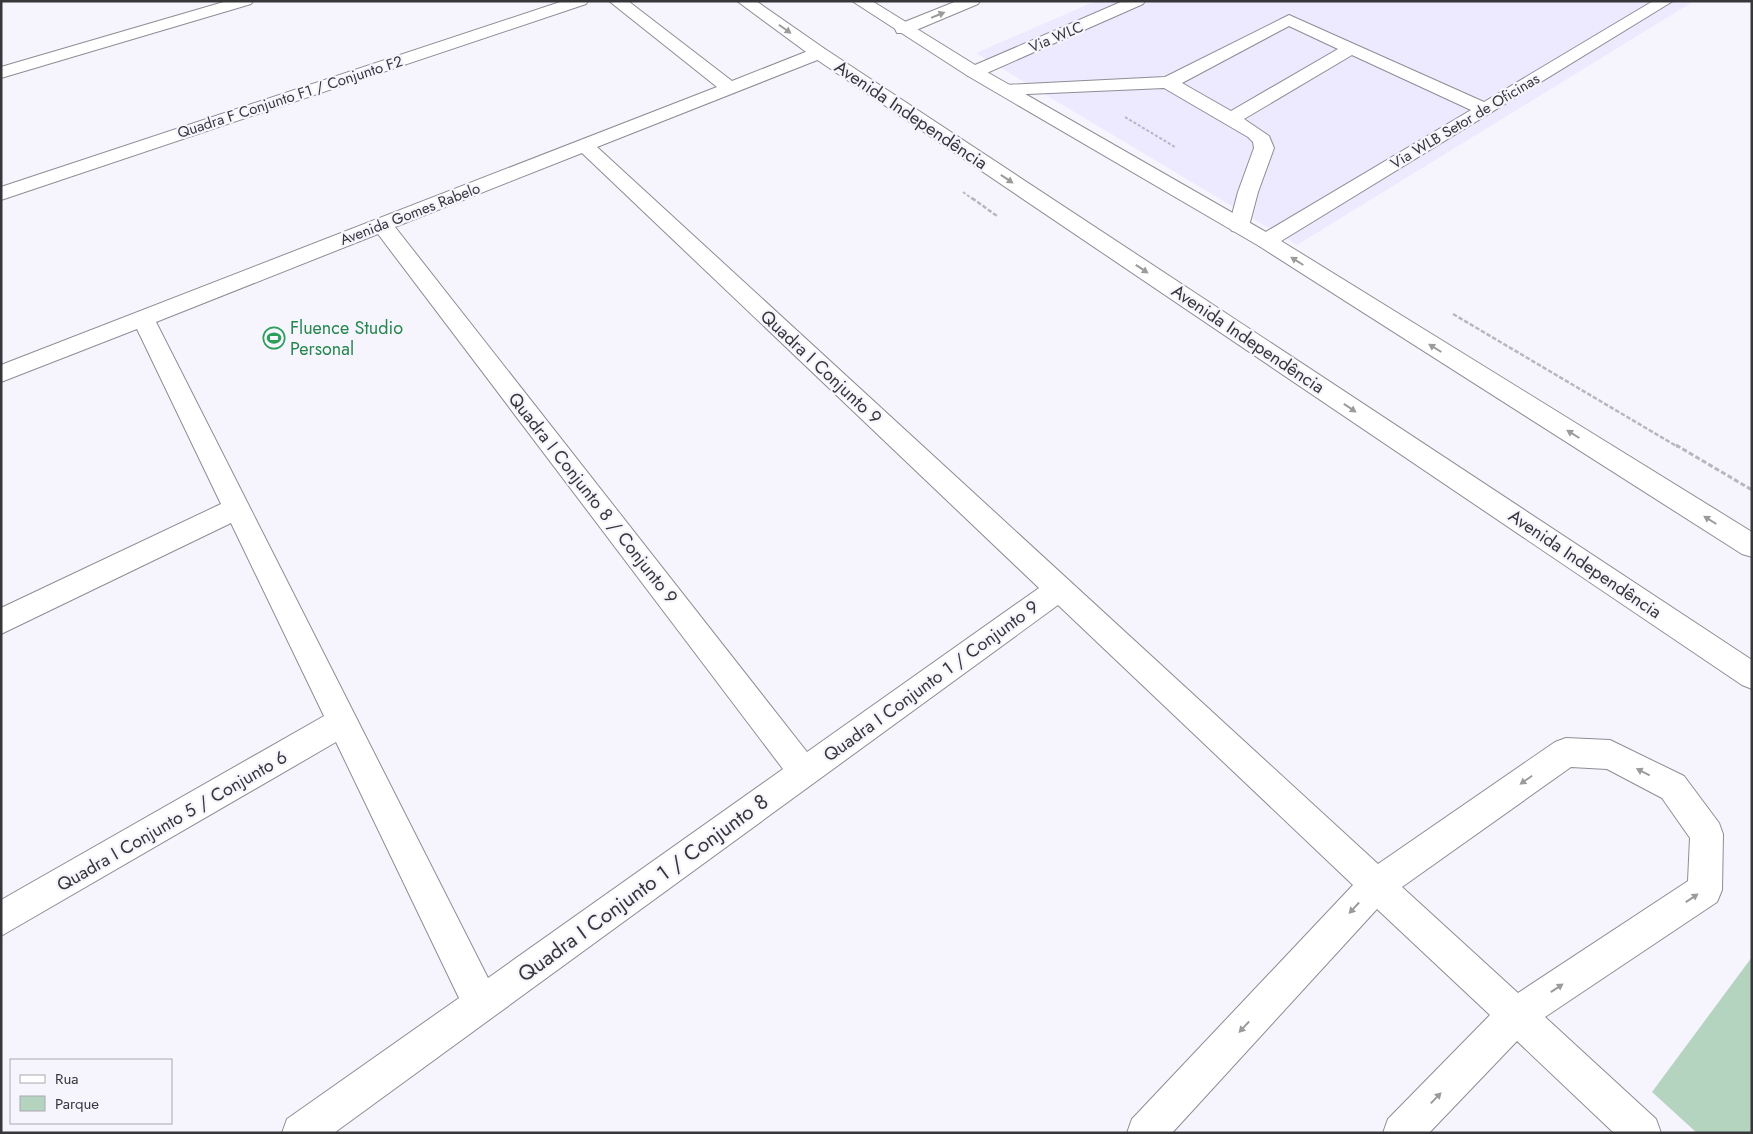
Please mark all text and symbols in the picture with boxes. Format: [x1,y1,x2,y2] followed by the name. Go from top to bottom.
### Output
[931,11,946,19] one-way arrow
[1025,16,1087,58] street label: Via WLC
[778,24,792,34] one-way arrow
[175,50,405,144] street label: Quadra F Conjunto F1 / Conjunto F2
[829,54,993,176] street label: Avenida Independência
[1386,68,1544,174] street label: Via WLB Setor de Oficinas
[1000,174,1014,183] one-way arrow
[337,177,483,251] street label: Avenida Gomes Rabelo
[1291,257,1304,266] one-way arrow
[1135,264,1149,274] one-way arrow
[1166,278,1330,400] street label: Avenida Independência
[755,304,887,430] street label: Quadra I Conjunto 9
[290,315,403,362] place label: Fluence Studio Personal
[262,326,286,350] sports icon: Fluence Studio Personal
[1428,343,1441,352] one-way arrow
[502,387,684,609] street label: Quadra I Conjunto 8 / Conjunto 9
[1343,403,1357,413] one-way arrow
[1566,429,1579,438] one-way arrow
[1503,503,1667,625] street label: Avenida Independência
[1704,516,1717,525] one-way arrow
[818,594,1044,768] street label: Quadra I Conjunto 1 / Conjunto 9
[52,744,292,898] street label: Quadra I Conjunto 5 / Conjunto 6
[1636,768,1650,776] one-way arrow
[1519,775,1533,785] one-way arrow
[512,787,774,989] street label: Quadra I Conjunto 1 / Conjunto 8
[1685,893,1699,903] one-way arrow
[1348,902,1360,914] one-way arrow
[1550,983,1563,993] one-way arrow
[1238,1021,1250,1033] one-way arrow
[10,1059,172,1124] legend
[55,1068,79,1090] text: Rua
[1430,1092,1442,1104] one-way arrow
[55,1093,99,1115] text: Parque

